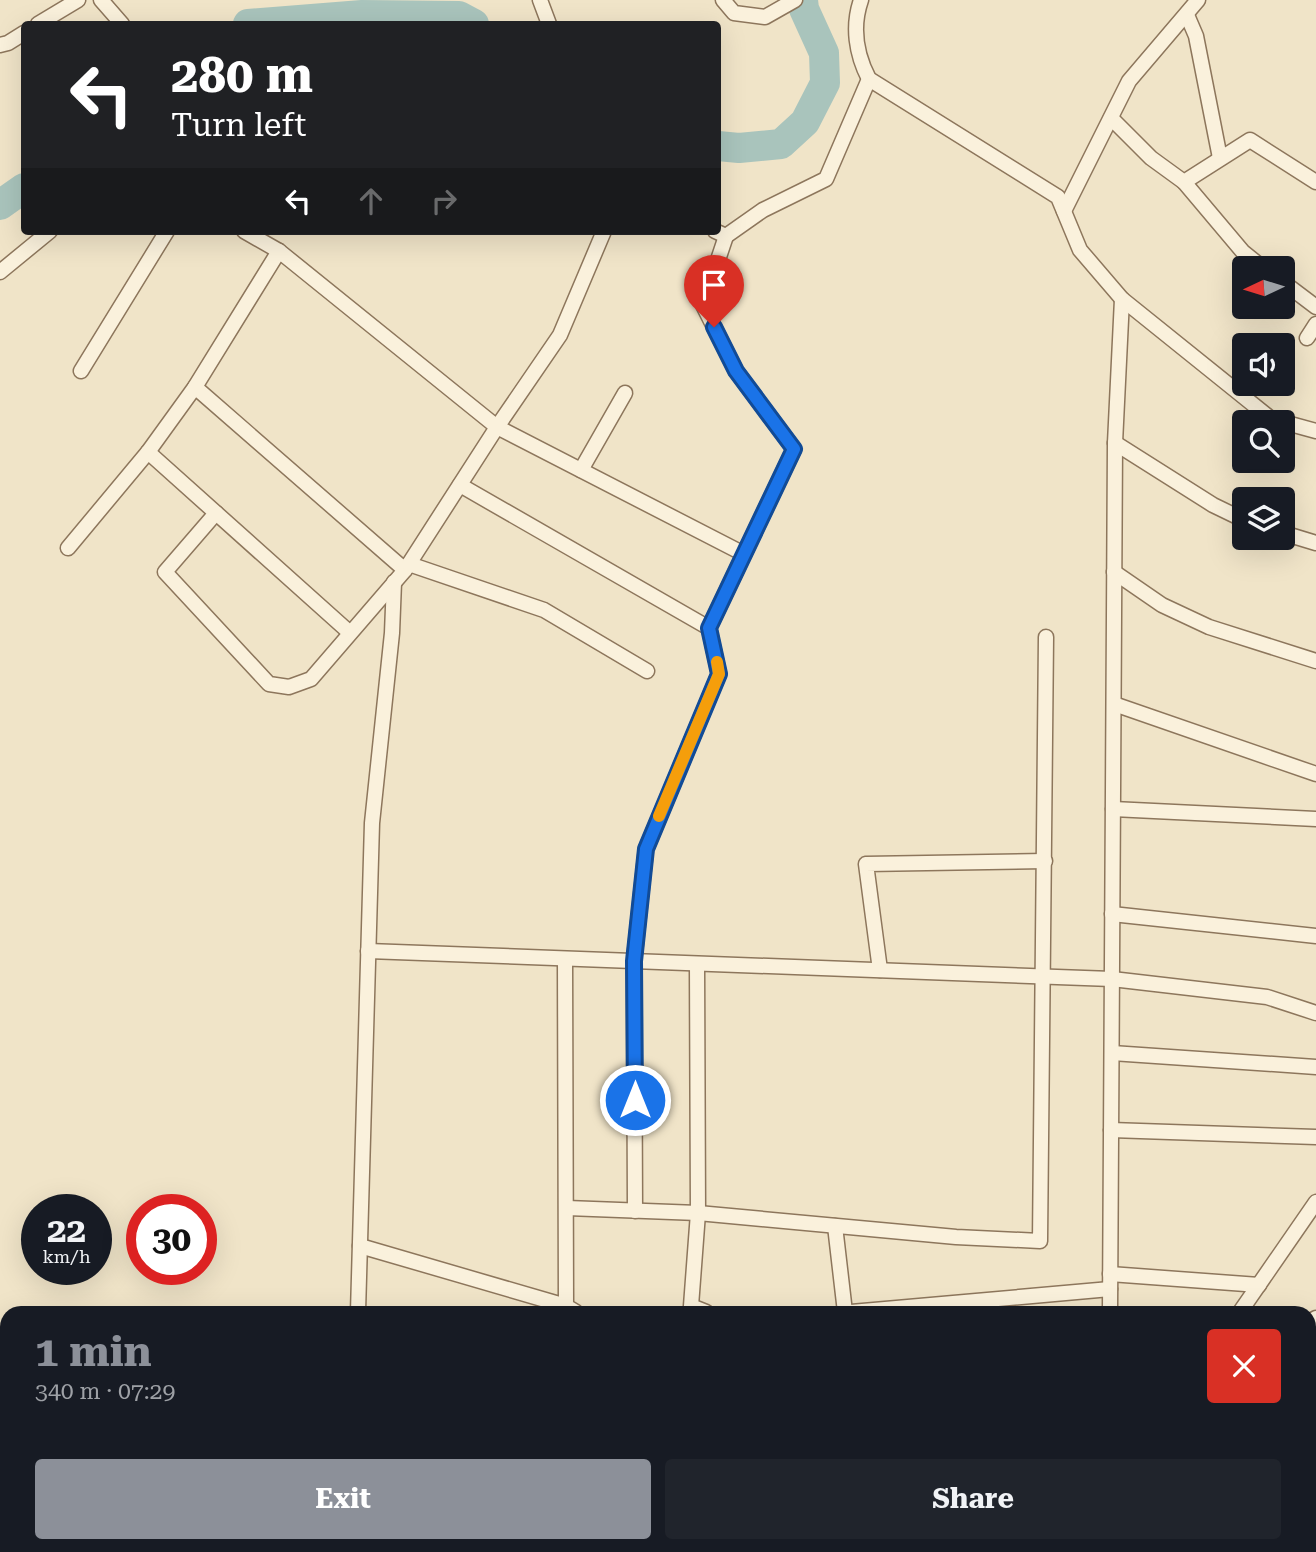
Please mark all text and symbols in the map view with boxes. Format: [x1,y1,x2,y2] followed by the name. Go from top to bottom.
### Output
[171,47,313,104] text: 280 m
[56,49,147,140] icon: left
[171,106,306,144] text: Turn left
[279,182,317,220] icon: left
[352,182,390,220] icon: ahead
[425,182,463,220] icon: right
[684,255,744,327] pin
[1232,256,1295,318] north arrow
[1232,256,1295,550] map controls
[695,266,733,304] icon: arrive
[1232,333,1295,396] button: sound
[1232,410,1295,473] button: search
[1232,487,1295,550] button: layers
[598,1063,672,1137] position arrow
[126,1194,217,1285] speed limit sign: 30
[47,1210,86,1251] text: 22
[42,1246,91,1267] text: km/h
[35,1327,152,1376] text: 1 min
[1207,1329,1281,1403] button: close
[35,1378,175,1405] text: 340 m · 07:29
[35,1459,651,1539] button: Exit
[665,1459,1281,1539] button: Share

